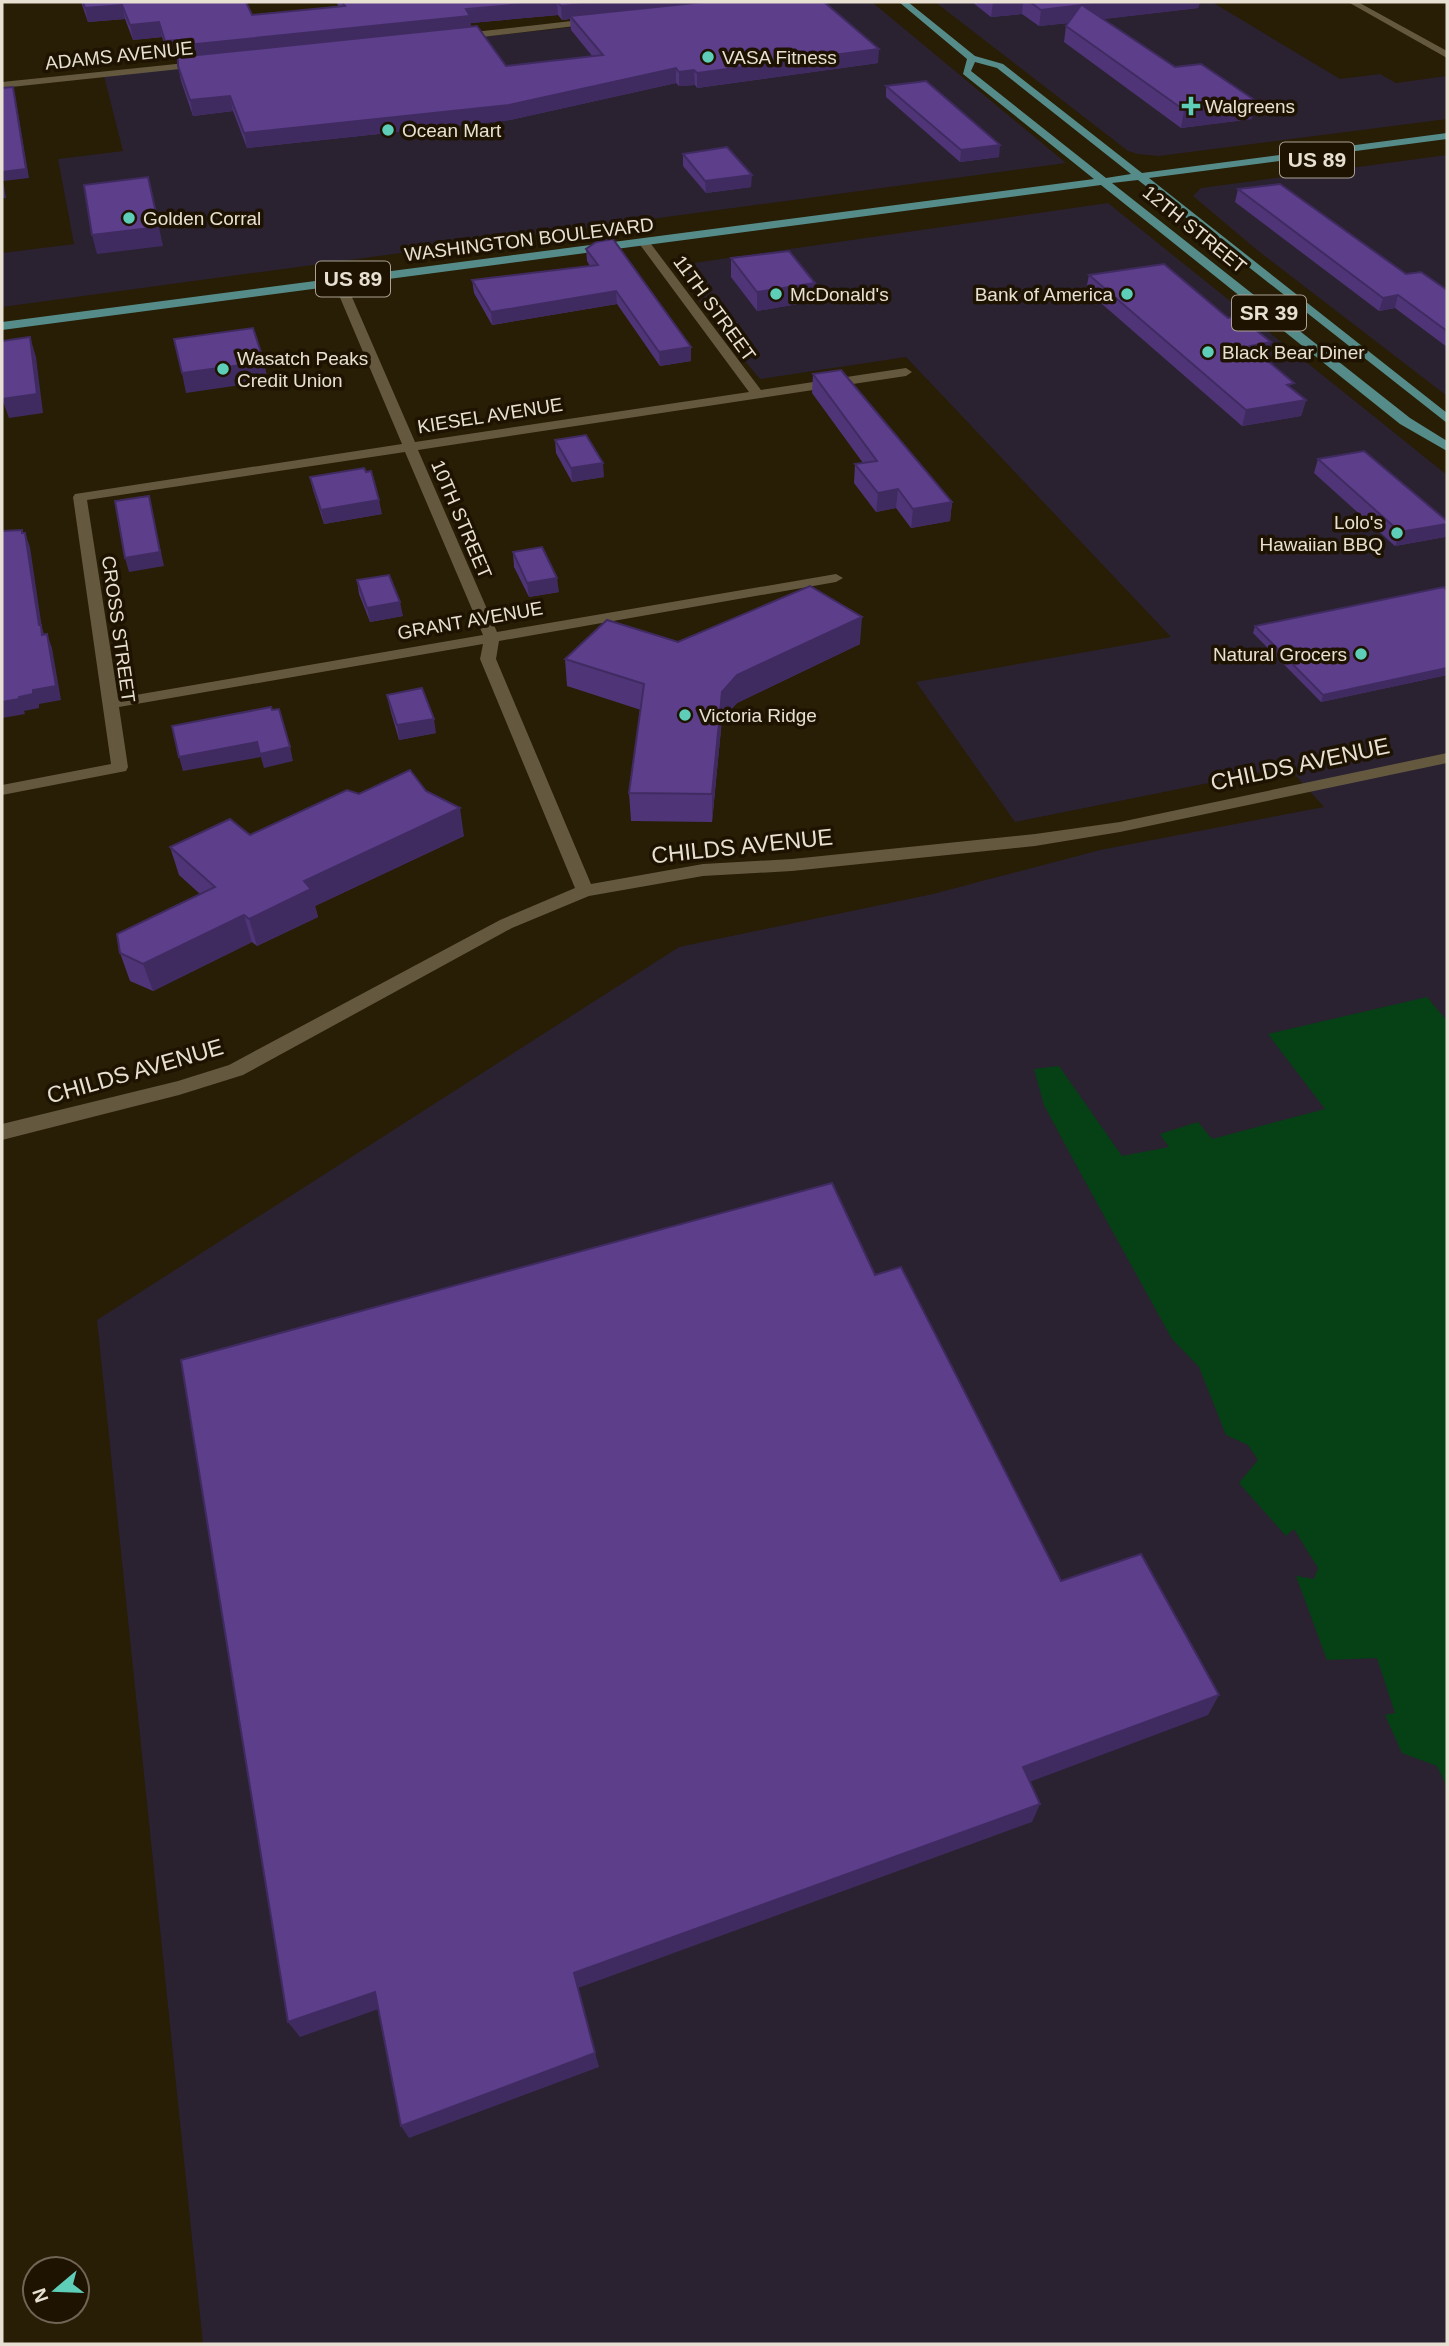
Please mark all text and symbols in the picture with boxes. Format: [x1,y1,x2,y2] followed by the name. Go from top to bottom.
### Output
[44,37,194,74] street label: ADAMS AVENUE
[722,47,837,68] place label: VASA Fitness
[700,49,716,65] marker: VASA Fitness
[1205,96,1295,117] place label: Walgreens
[1183,98,1199,114] marker: Walgreens
[402,120,502,141] place label: Ocean Mart
[380,122,396,138] marker: Ocean Mart
[1280,142,1354,178] road number: US 89
[1139,181,1251,278] street label: 12TH STREET
[143,208,261,229] place label: Golden Corral
[121,210,137,226] marker: Golden Corral
[403,214,655,265] street label: WASHINGTON BOULEVARD
[669,251,760,365] street label: 11TH STREET
[316,262,390,296] road number: US 89
[790,284,889,305] place label: McDonald's
[975,284,1113,305] place label: Bank of America
[768,286,784,302] marker: McDonald's
[1119,286,1135,302] marker: Bank of America
[1232,296,1306,330] road number: SR 39
[1222,342,1365,363] place label: Black Bear Diner
[1200,344,1216,360] marker: Black Bear Diner
[237,348,368,391] place label: Wasatch Peaks Credit Union
[215,361,231,377] marker: Wasatch Peaks Credit Union
[416,394,564,437] street label: KIESEL AVENUE
[427,457,496,582] street label: 10TH STREET
[1259,512,1383,555] place label: Lolo's Hawaiian BBQ
[1389,525,1405,541] marker: Lolo's Hawaiian BBQ
[98,554,139,704] street label: CROSS STREET
[396,597,544,644] street label: GRANT AVENUE
[1213,644,1347,665] place label: Natural Grocers
[1353,646,1369,662] marker: Natural Grocers
[699,705,817,726] place label: Victoria Ridge
[677,707,693,723] marker: Victoria Ridge
[1208,732,1392,796] street label: CHILDS AVENUE
[650,824,834,868] street label: CHILDS AVENUE
[44,1033,226,1109] street label: CHILDS AVENUE
[21,2255,91,2325] north arrow
[28,2285,53,2305] text: N

